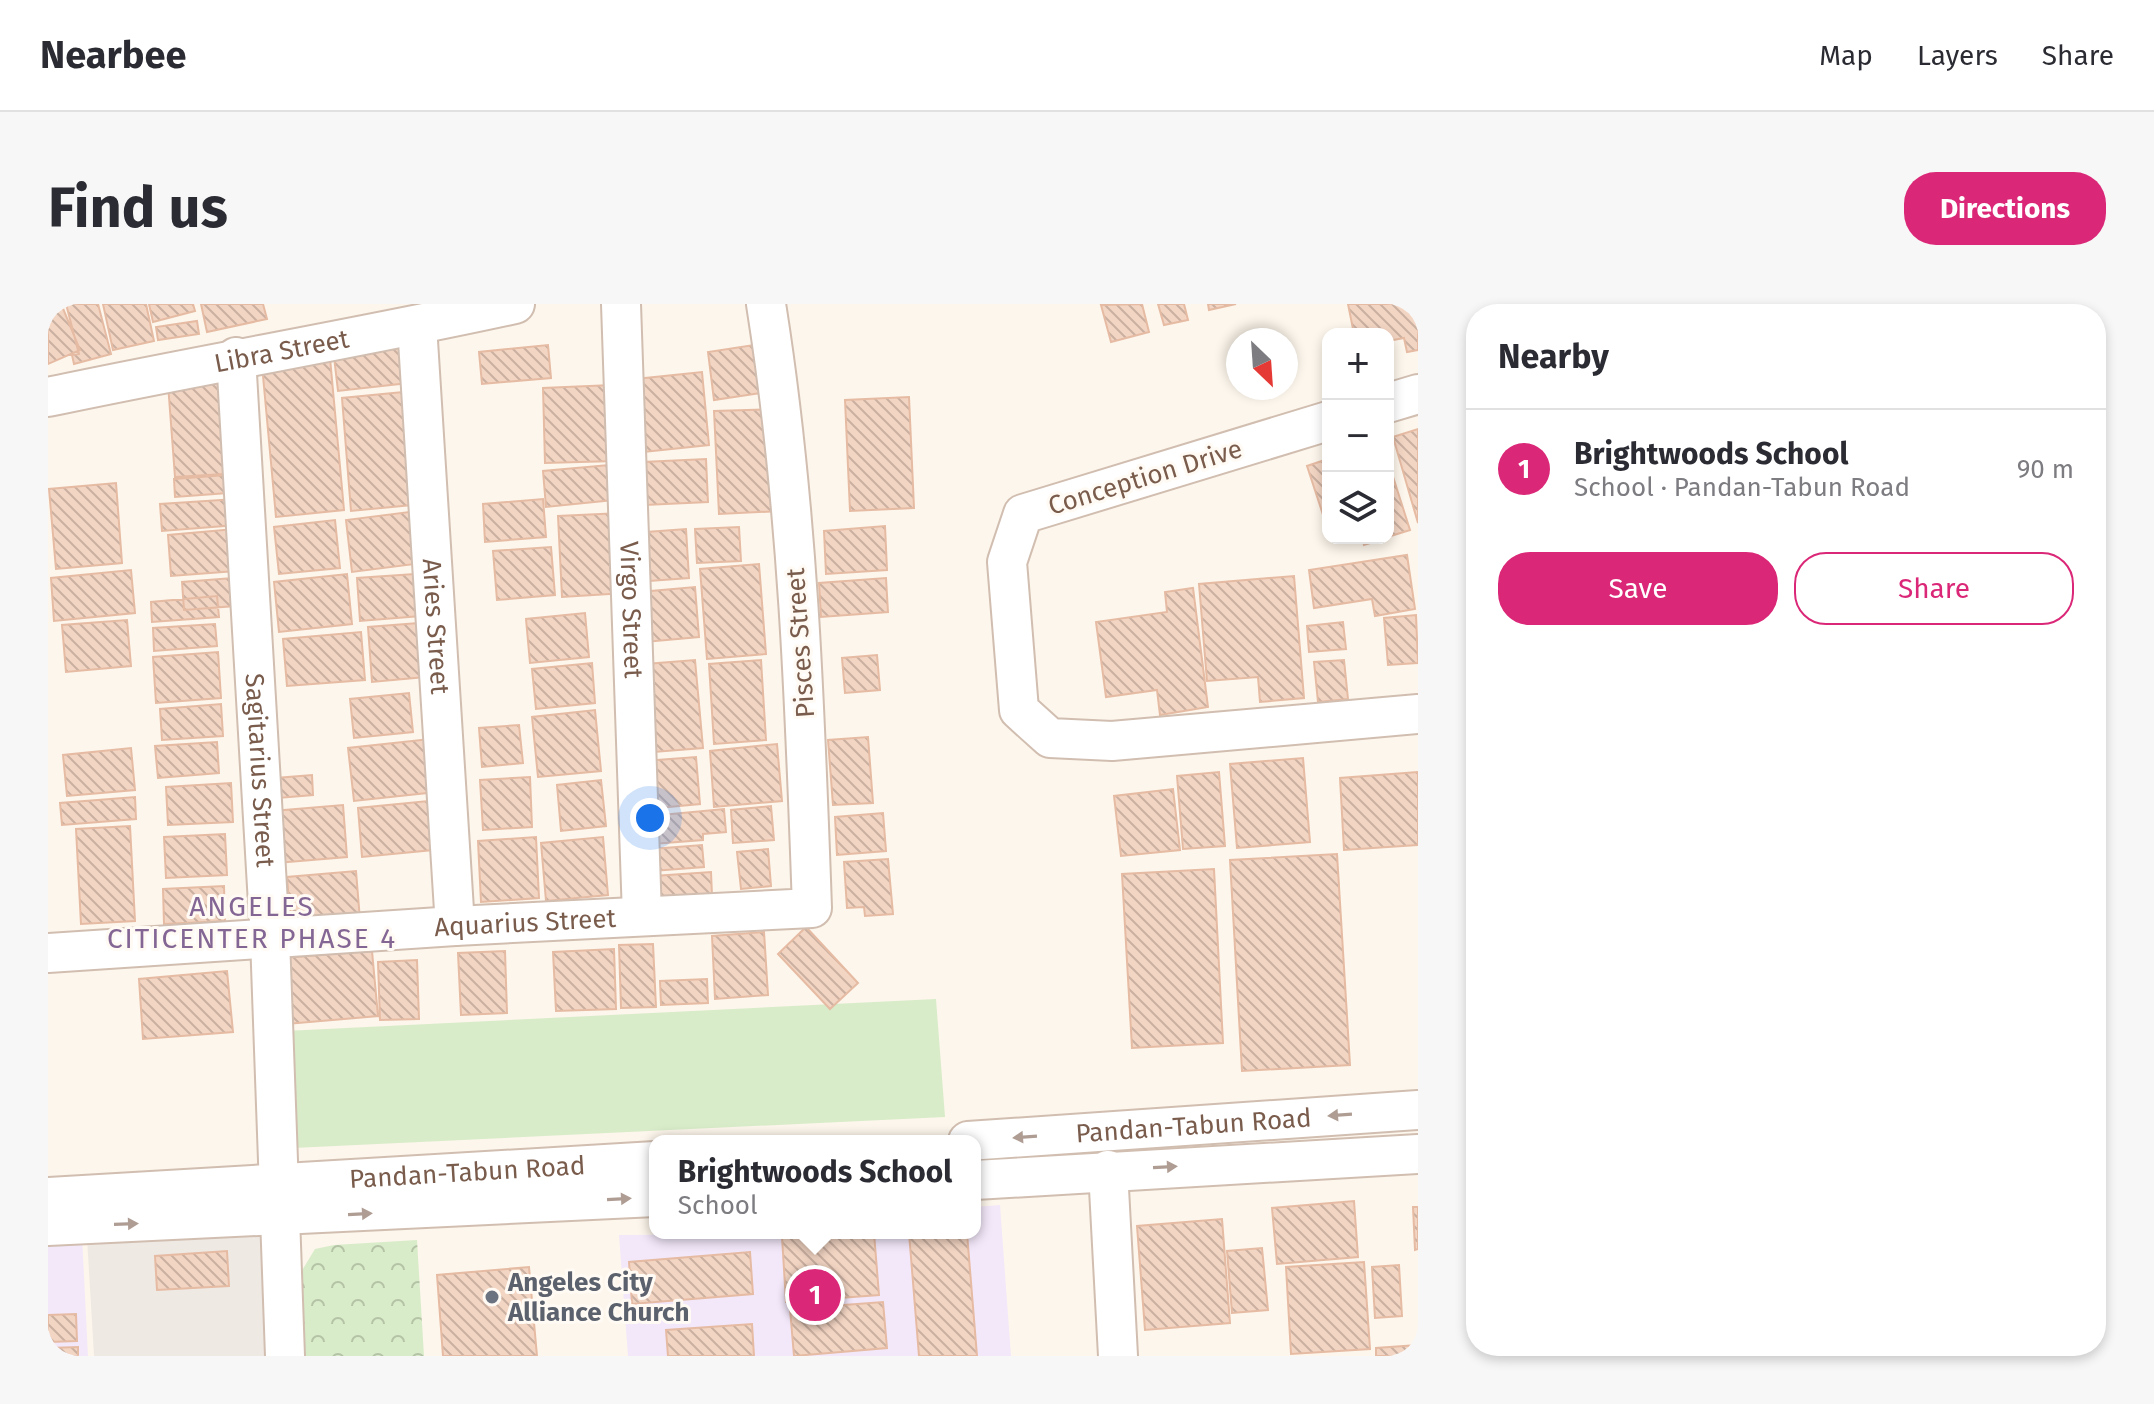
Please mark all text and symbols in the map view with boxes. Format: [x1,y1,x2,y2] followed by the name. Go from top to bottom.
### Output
[40,32,187,78] text: Nearbee
[1819,39,1873,72] text: Map
[1917,39,1998,72] text: Layers
[2042,39,2114,72] text: Share
[1904,172,2106,245] button: Directions
[48,175,228,242] text: Find us
[212,323,352,379] street label: Libra Street
[1226,328,1298,400] north arrow
[1322,328,1394,544] map controls
[1322,328,1394,400] button: +
[1498,336,1609,377] text: Nearby
[1322,400,1394,472] button: −
[1045,433,1246,522] street label: Conception Drive
[1574,436,1848,472] text: Brightwoods School
[1518,454,1530,485] text: 1
[2017,454,2074,485] text: 90 m
[1322,472,1394,544] button: layers
[1574,472,1910,503] text: School · Pandan-Tabun Road
[613,541,649,680] street label: Virgo Street
[1498,552,1778,625] button: Save
[1794,552,2074,625] button: Share
[416,558,455,696] street label: Aries Street
[780,566,821,719] street label: Pisces Street
[239,672,281,869] street label: Sagitarius Street
[630,798,670,838] your location
[107,890,397,955] district label: ANGELES CITICENTER PHASE 4
[433,903,617,943] street label: Aquarius Street
[1075,1102,1312,1150] street label: Pandan-Tabun Road
[1327,1109,1352,1122] one-way arrow
[1012,1131,1037,1144] one-way arrow
[649,1135,981,1239] popup
[348,1150,586,1195] street label: Pandan-Tabun Road
[678,1154,952,1190] text: Brightwoods School
[1153,1161,1178,1174] one-way arrow
[678,1190,758,1221] text: School
[607,1193,632,1206] one-way arrow
[348,1207,373,1220] one-way arrow
[114,1217,139,1230] one-way arrow
[789,1265,841,1325] pin: 1
[507,1267,689,1328] place label: Angeles City Alliance Church
[483,1288,501,1306] marker: Angeles City Alliance Church

